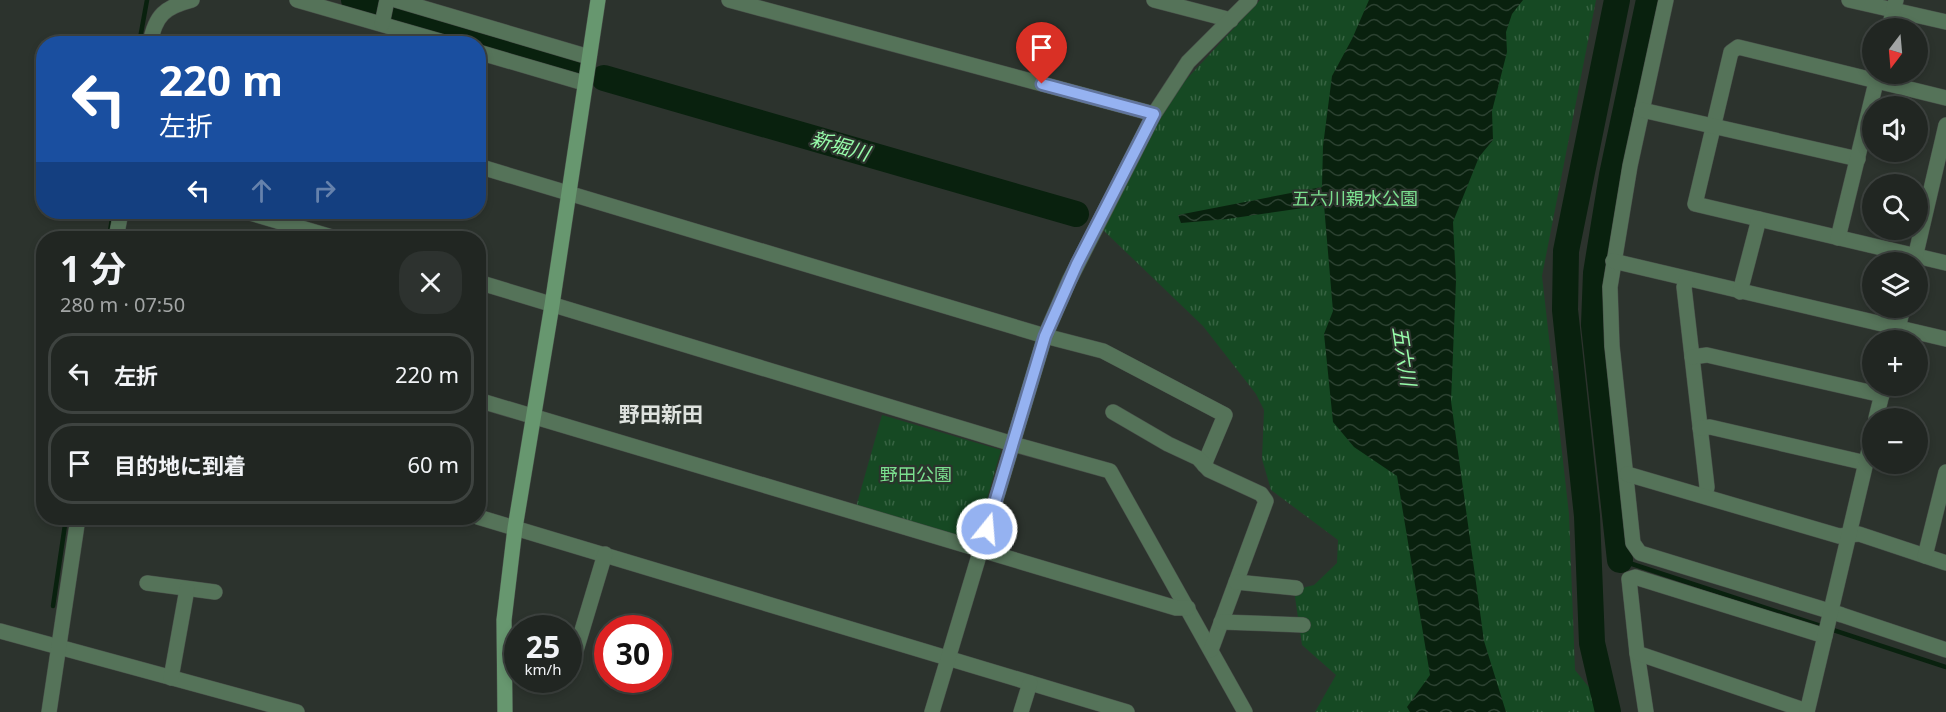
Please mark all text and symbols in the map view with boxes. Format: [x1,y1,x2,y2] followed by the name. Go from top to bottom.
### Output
[1862,18,1928,84] north arrow
[1862,18,1928,474] map controls
[1016,22,1067,84] pin
[1025,31,1058,64] icon: arrive
[159,51,283,108] text: 220 m
[60,60,138,138] icon: left
[1862,96,1928,162] button: sound
[159,107,213,144] text: 左折
[808,124,875,167] water label: 新堀川
[182,174,215,207] icon: left
[245,174,278,207] icon: ahead
[308,174,341,207] icon: right
[1862,174,1928,240] button: search
[1292,186,1418,210] park label: 五六川親水公園
[60,244,126,293] text: 1 分
[399,251,462,314] button: close
[1862,252,1928,318] button: layers
[60,291,185,318] text: 280 m · 07:50
[1386,324,1423,390] water label: 五六川
[1862,330,1928,396] button: +
[63,357,96,390] icon: left
[395,359,459,389] text: 220 m
[114,360,158,390] text: 左折
[619,400,703,428] district label: 野田新田
[1862,408,1928,474] button: −
[63,447,96,480] icon: arrive
[408,449,459,479] text: 60 m
[114,450,246,480] text: 目的地に到着
[880,462,952,486] park label: 野田公園
[955,497,1019,561] position arrow
[594,615,672,693] speed limit sign: 30
[526,626,560,667] text: 25
[525,659,561,679] text: km/h

